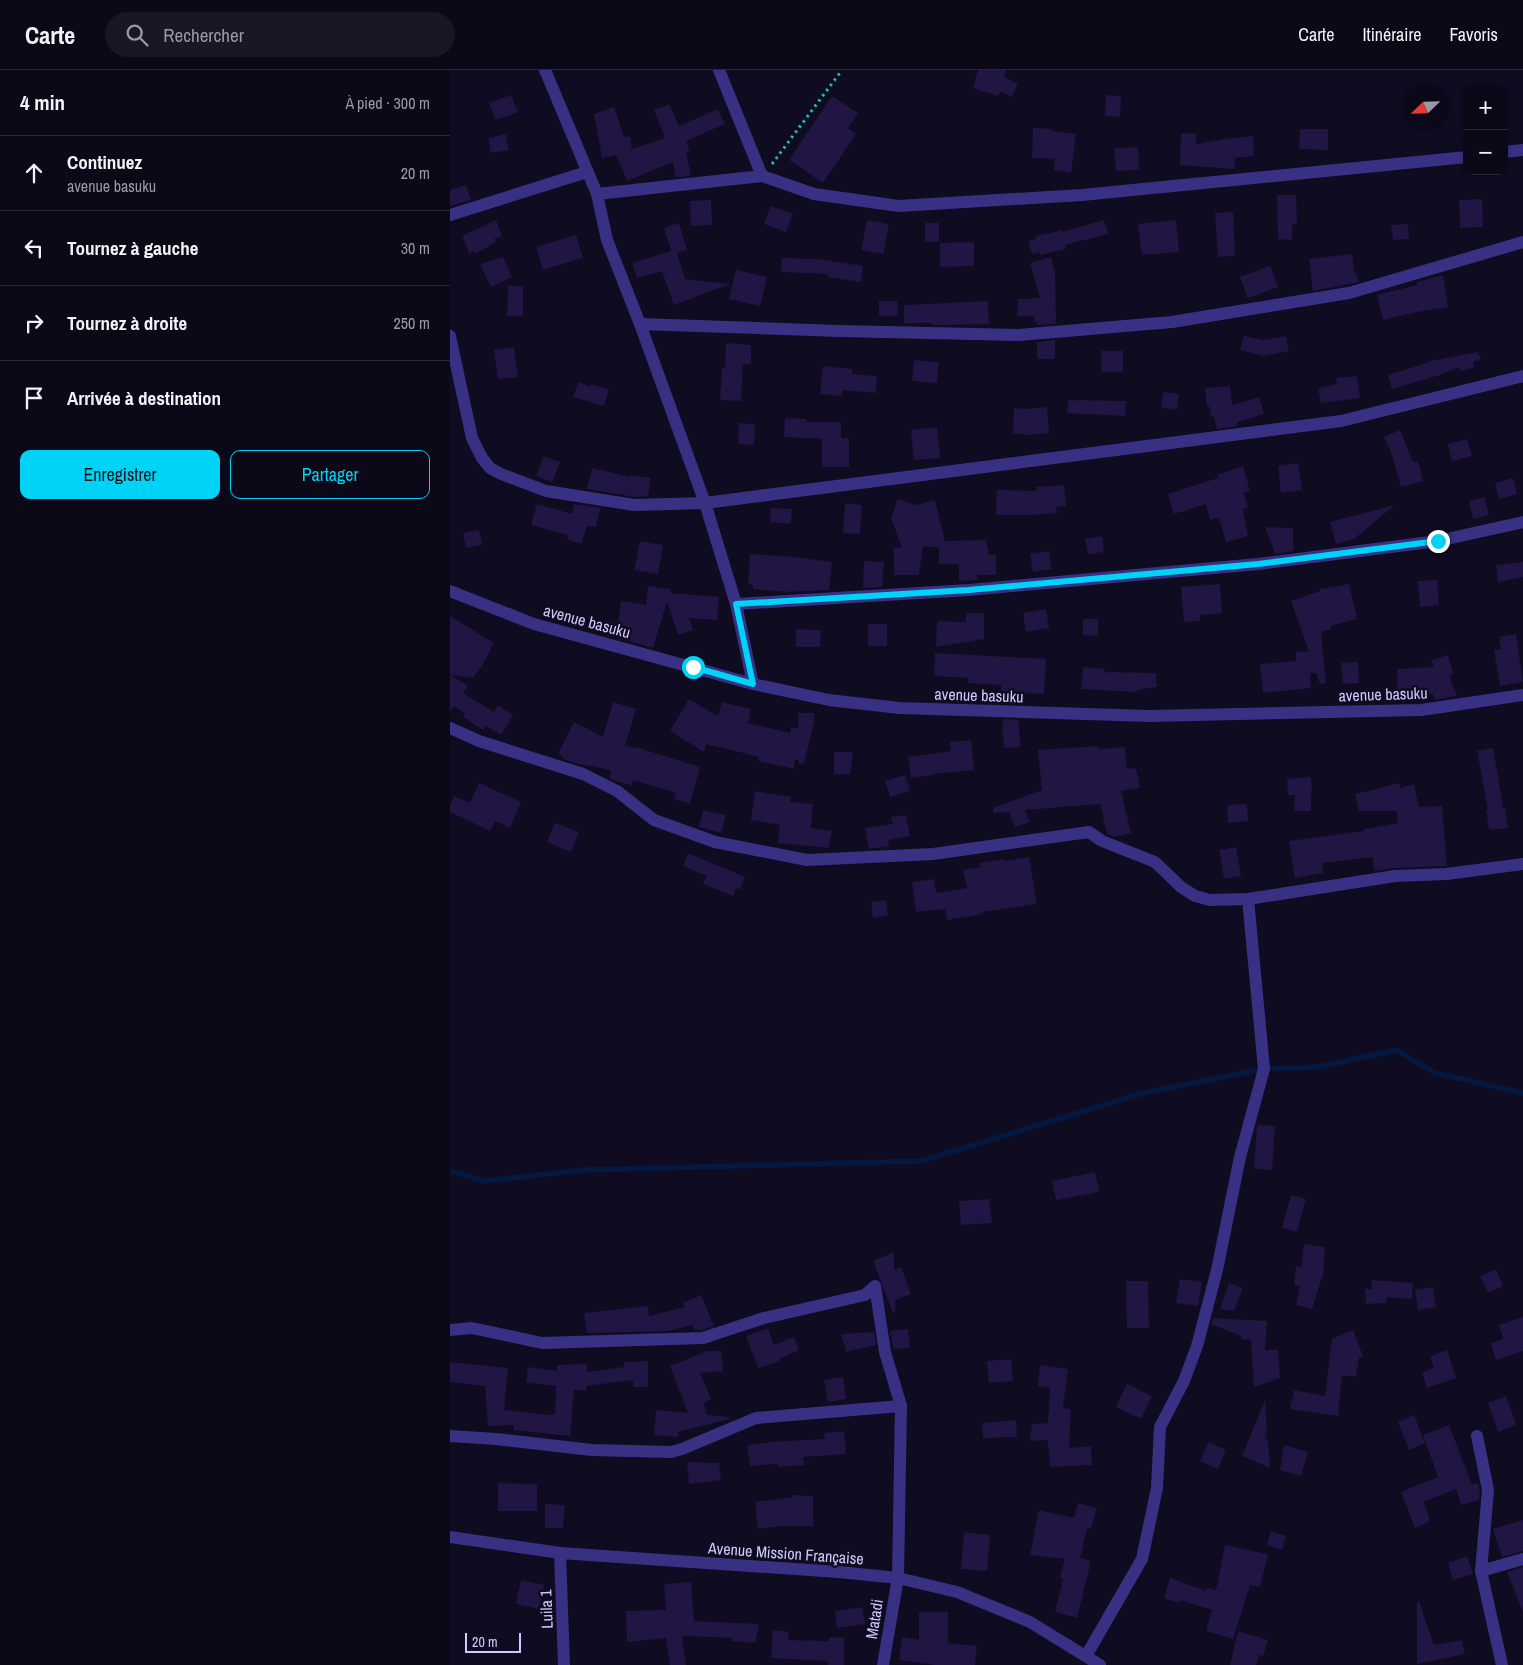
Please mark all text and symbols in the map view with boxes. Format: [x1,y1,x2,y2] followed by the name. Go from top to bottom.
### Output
[105,12,455,57] search box
[25,19,75,51] text: Carte
[123,21,151,49] icon: search
[163,22,244,48] text: Rechercher
[1298,22,1334,47] text: Carte
[1362,22,1422,47] text: Itinéraire
[1450,22,1498,47] text: Favoris
[1403,85,1448,130] north arrow
[1463,85,1508,175] map controls
[1463,85,1508,130] button: +
[20,88,65,117] text: 4 min
[345,92,430,114] text: À pied · 300 m
[1463,130,1508,175] button: −
[67,149,142,175] text: Continuez
[20,159,48,187] icon: ahead
[401,162,430,184] text: 20 m
[67,175,156,197] text: avenue basuku
[20,234,48,262] icon: left
[67,235,198,261] text: Tournez à gauche
[401,237,430,259] text: 30 m
[20,309,48,337] icon: right
[67,310,187,336] text: Tournez à droite
[394,312,430,334] text: 250 m
[20,384,48,412] icon: arrive
[67,385,221,411] text: Arrivée à destination
[20,450,220,499] button: Enregistrer
[230,450,430,499] button: Partager
[1427,530,1450,553] route end
[541,599,633,643] street label: avenue basuku
[682,656,705,679] route start
[1338,681,1428,707] street label: avenue basuku
[934,682,1024,708] street label: avenue basuku
[707,1537,864,1569] street label: Avenue Mission Française
[534,1588,558,1629] street label: Luila 1
[860,1597,888,1641] street label: Matadi
[465,1630,521,1653] scale bar
[472,1633,498,1651] text: 20 m

